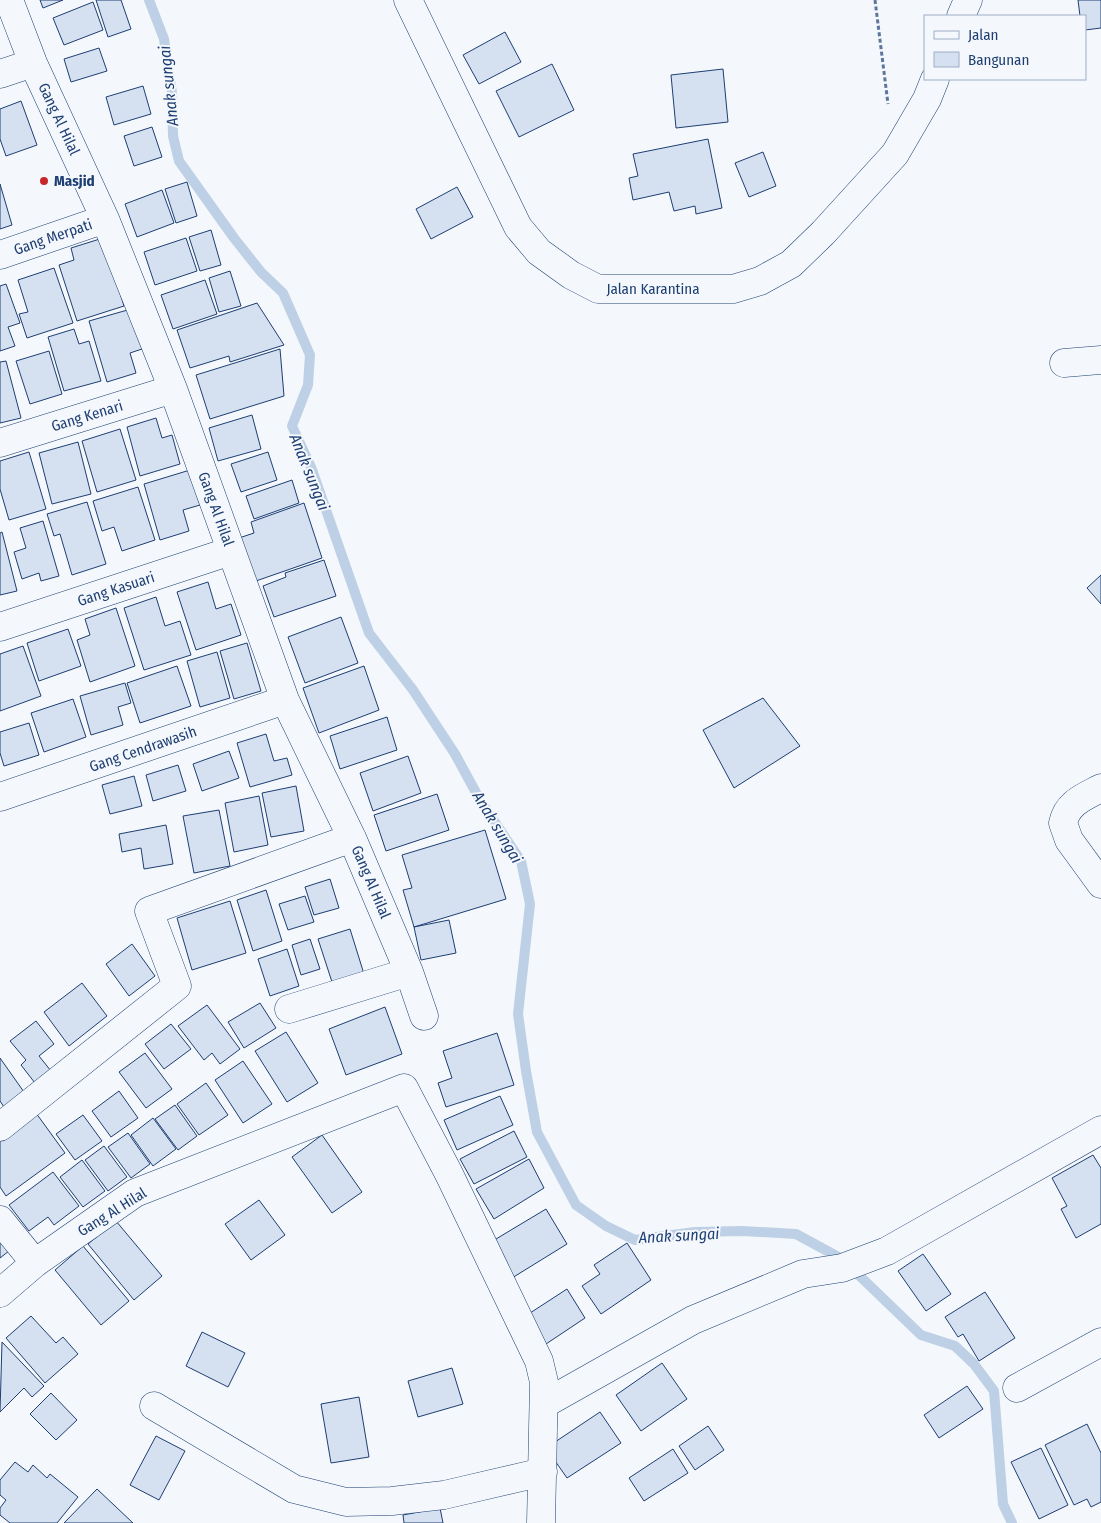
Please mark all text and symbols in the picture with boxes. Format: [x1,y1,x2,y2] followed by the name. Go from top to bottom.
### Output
[924,15,1086,80] legend
[968,26,998,44] text: Jalan
[155,45,182,128] water label: Anak sungai
[968,51,1029,69] text: Bangunan
[34,80,84,158] street label: Gang Al Hilal
[54,172,95,190] place label: Masjid
[38,175,50,187] marker: Masjid
[11,215,95,259] street label: Gang Merpati
[606,280,700,298] street label: Jalan Karantina
[49,397,125,435] street label: Gang Kenari
[285,430,333,513] water label: Anak sungai
[194,469,238,549] street label: Gang Al Hilal
[75,568,157,610] street label: Gang Kasuari
[87,722,199,776] street label: Gang Cendrawasih
[468,787,526,867] water label: Anak sungai
[348,843,394,921] street label: Gang Al Hilal
[74,1184,150,1240] street label: Gang Al Hilal
[637,1224,720,1247] water label: Anak sungai

